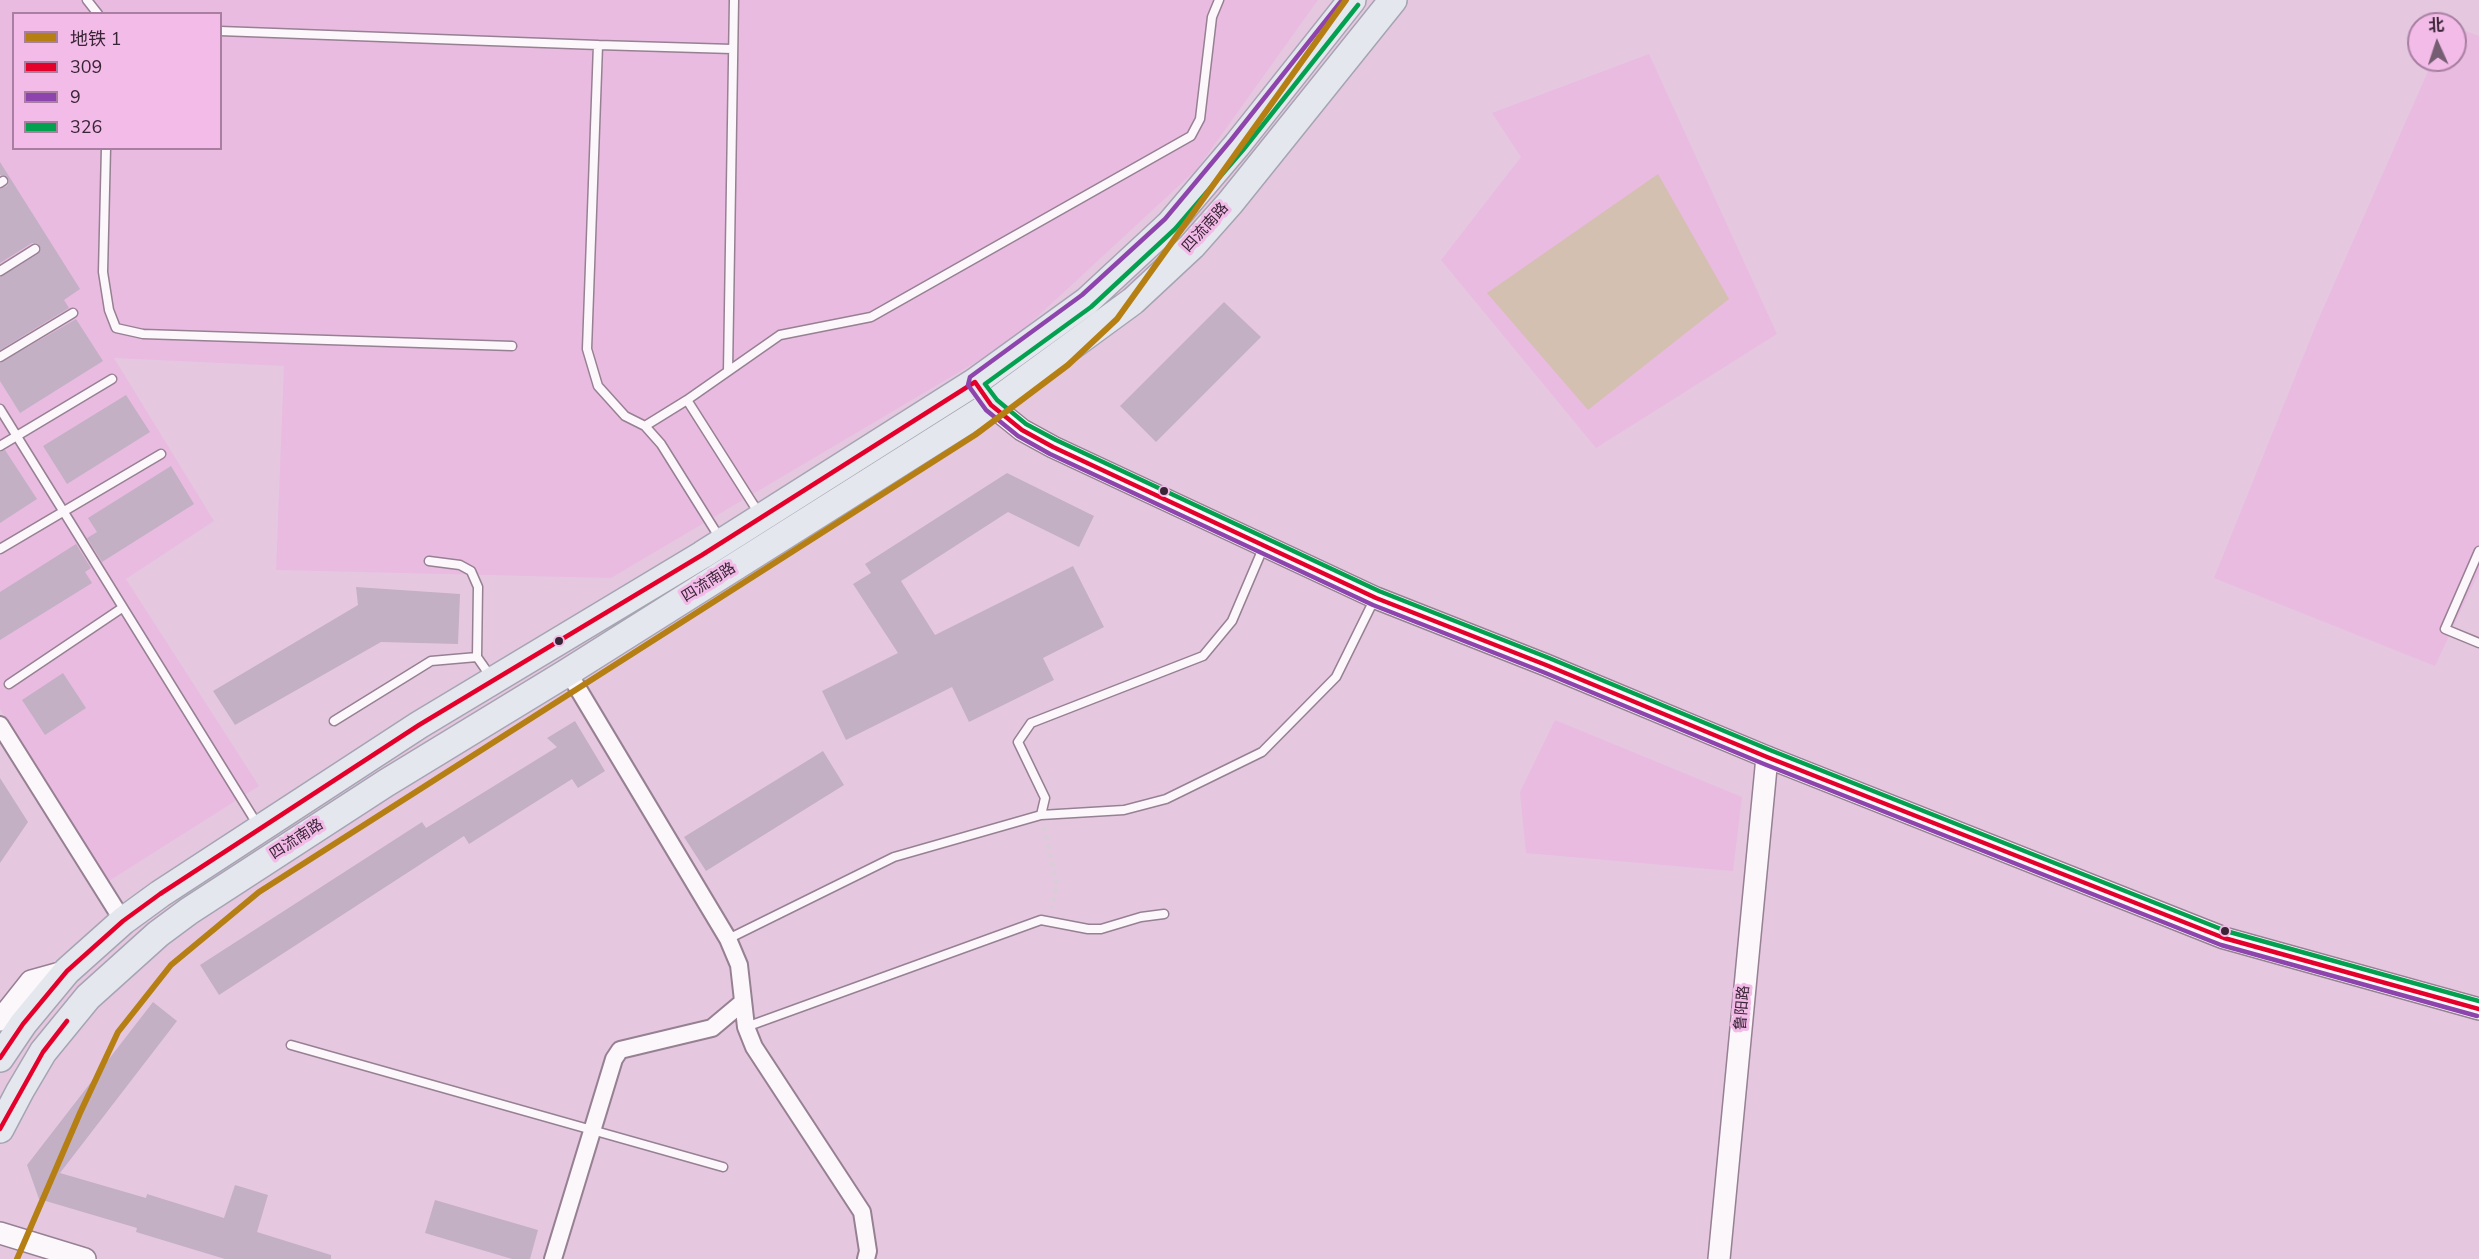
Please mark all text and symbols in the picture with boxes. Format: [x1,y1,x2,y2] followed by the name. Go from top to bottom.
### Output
[12,12,222,150] legend
[2407,12,2467,72] north arrow
[2428,15,2445,37] text: 北
[70,27,121,51] text: 地铁 1
[70,55,102,79] text: 309
[70,85,81,109] text: 9
[70,115,102,139] text: 326
[1179,200,1233,256] street label: 四流南路
[1158,485,1170,497] unlabelled marker
[679,559,739,607] street label: 四流南路
[553,635,565,647] unlabelled marker
[267,816,327,864] street label: 四流南路
[2219,925,2231,937] unlabelled marker
[1732,985,1754,1031] street label: 鲁阳路

